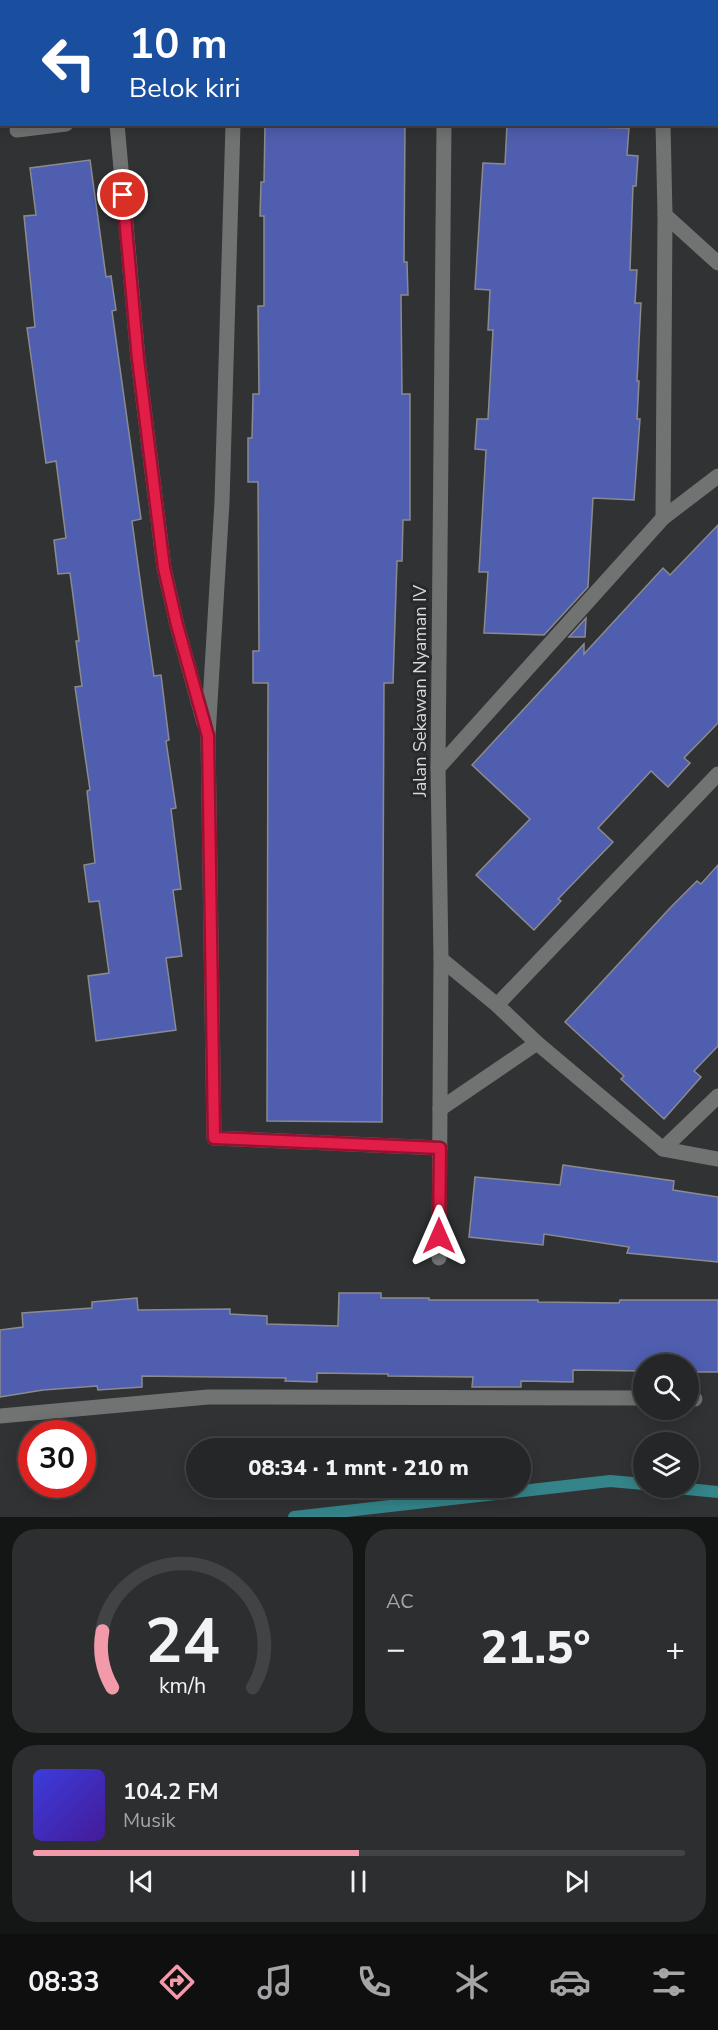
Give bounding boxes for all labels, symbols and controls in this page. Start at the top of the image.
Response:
text: 10 m [129,16,228,73]
icon: left [30,24,108,102]
text: Belok kiri [129,70,241,107]
pin [97,169,148,220]
icon: arrive [106,178,139,211]
street label: Jalan Sekawan Nyaman IV [408,584,432,798]
position arrow [407,1204,471,1268]
map controls [633,1354,699,1498]
button: search [633,1354,699,1420]
speed limit sign: 30 [18,1420,96,1498]
button: layers [633,1432,699,1498]
text: 08:34 · 1 mnt · 210 m [248,1453,469,1483]
text: AC [386,1588,414,1615]
text: 24 [145,1599,220,1684]
text: 21.5° [481,1618,590,1679]
text: − [386,1627,406,1672]
text: + [665,1627,685,1672]
text: km/h [159,1671,206,1701]
text: 104.2 FM [123,1777,219,1807]
text: Musik [123,1807,176,1834]
icon: previous [125,1865,158,1898]
icon: pause [342,1865,375,1898]
icon: next [560,1865,593,1898]
icon: directions [156,1961,198,2003]
icon: music [254,1961,296,2003]
icon: phone [353,1961,395,2003]
icon: climate [451,1961,493,2003]
icon: car [549,1961,591,2003]
icon: filters [648,1961,690,2003]
text: 08:33 [28,1964,100,2001]

